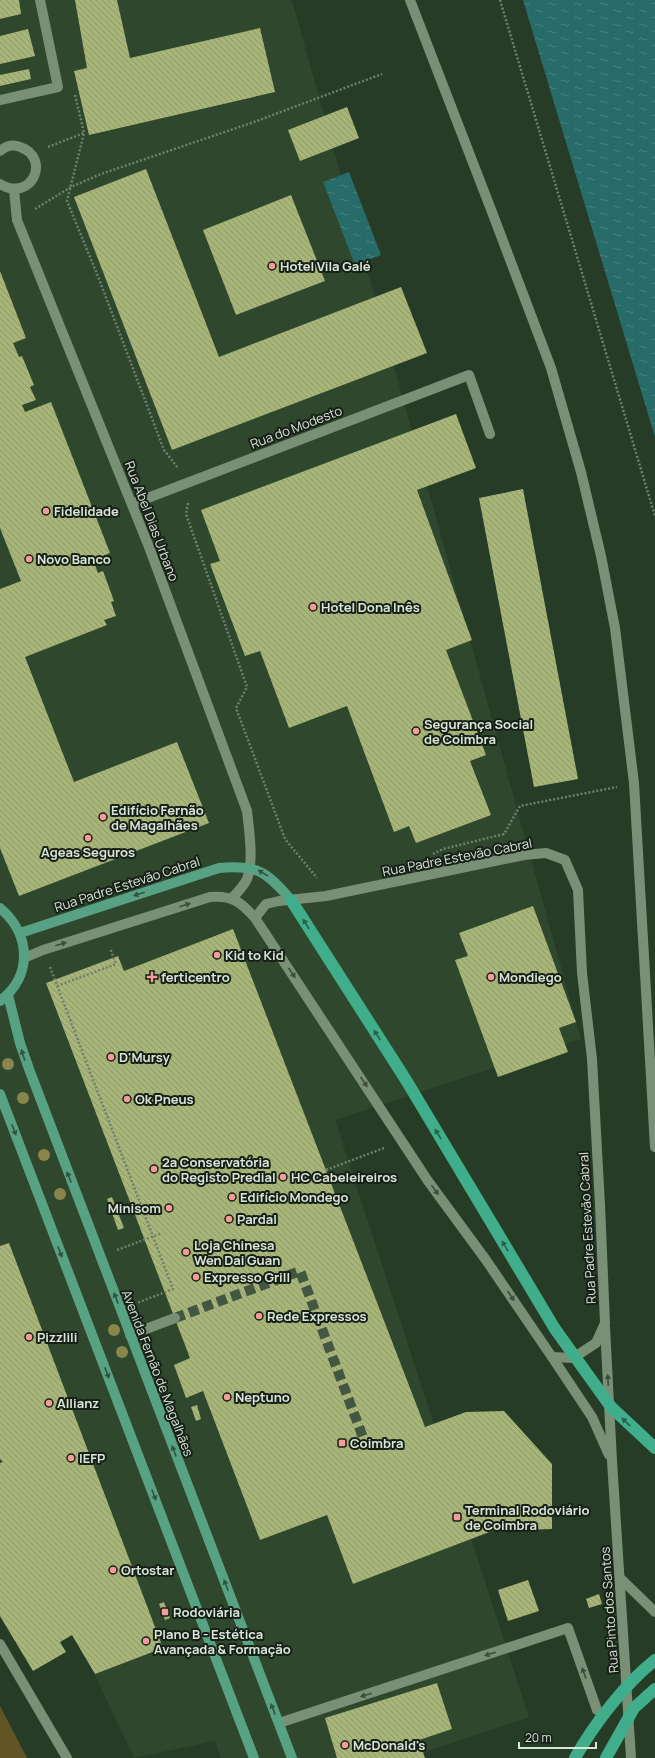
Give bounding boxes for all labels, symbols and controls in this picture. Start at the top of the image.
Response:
place label: Hotel Vila Galé [280,257,371,275]
marker: Hotel Vila Galé [267,261,277,271]
street label: Rua do Modesto [247,401,345,453]
street label: Rua Abel Dias Urbano [121,458,183,584]
place label: Fidelidade [54,502,119,520]
marker: Fidelidade [41,506,51,516]
place label: Novo Banco [37,550,111,568]
marker: Novo Banco [24,554,34,564]
place label: Hotel Dona Inês [321,598,420,616]
marker: Hotel Dona Inês [308,602,318,612]
place label: Segurança Social de Coimbra [424,715,533,748]
marker: Segurança Social de Coimbra [411,726,421,736]
place label: Edifício Fernão de Magalhães [111,801,204,834]
marker: Edifício Fernão de Magalhães [98,812,108,822]
marker: Ageas Seguros [83,833,93,843]
street label: Rua Padre Estevão Cabral [381,834,533,880]
place label: Ageas Seguros [41,843,135,861]
street label: Rua Padre Estevão Cabral [52,852,202,916]
one-way arrow [257,870,269,877]
one-way arrow [133,892,145,898]
one-way arrow [179,902,191,908]
one-way arrow [303,918,310,930]
one-way arrow [55,941,67,947]
place label: Kid to Kid [225,946,284,964]
marker: Kid to Kid [212,950,222,960]
place label: ferticentro [161,968,230,986]
one-way arrow [288,968,296,979]
place label: Mondiego [499,968,562,986]
marker: ferticentro [146,971,158,983]
marker: Mondiego [486,972,496,982]
one-way arrow [374,1029,381,1041]
place label: D'Mursy [119,1048,170,1066]
one-way arrow [20,1049,26,1061]
marker: D'Mursy [106,1052,116,1062]
one-way arrow [360,1077,368,1087]
place label: Ok Pneus [135,1090,194,1108]
marker: Ok Pneus [122,1094,132,1104]
one-way arrow [11,1125,17,1137]
one-way arrow [435,1128,442,1140]
street label: Rua Padre Estevão Cabral [574,1152,600,1304]
place label: 2a Conservatória do Registo Predial [162,1153,276,1186]
marker: 2a Conservatória do Registo Predial [149,1164,159,1174]
place label: HC Cabeleireiros [291,1168,397,1186]
one-way arrow [66,1170,72,1182]
marker: HC Cabeleireiros [278,1172,288,1182]
one-way arrow [431,1185,439,1196]
place label: Edifício Mondego [240,1188,349,1206]
marker: Edifício Mondego [227,1192,237,1202]
place label: Minisom [108,1199,161,1217]
marker: Minisom [164,1203,174,1213]
place label: Pardal [237,1210,277,1228]
marker: Pardal [224,1214,234,1224]
place label: Loja Chinesa Wen Dai Guan [194,1236,280,1269]
one-way arrow [501,1241,509,1251]
one-way arrow [58,1246,64,1258]
marker: Loja Chinesa Wen Dai Guan [181,1247,191,1257]
place label: Expresso Grill [204,1268,290,1286]
marker: Expresso Grill [191,1272,201,1282]
street label: Avenida Fernão de Magalhães [118,1287,198,1459]
one-way arrow [507,1290,514,1302]
one-way arrow [112,1292,118,1304]
place label: Rede Expressos [267,1307,367,1325]
marker: Rede Expressos [254,1311,264,1321]
place label: Pizzlili [37,1328,77,1346]
marker: Pizzlili [24,1332,34,1342]
one-way arrow [104,1368,110,1380]
one-way arrow [604,1374,611,1386]
place label: Neptuno [235,1388,290,1406]
marker: Neptuno [222,1392,232,1402]
place label: Allianz [57,1394,99,1412]
marker: Allianz [44,1398,54,1408]
one-way arrow [621,1417,631,1427]
place label: Coimbra [350,1434,404,1452]
marker: Coimbra [337,1438,347,1448]
one-way arrow [170,1444,176,1456]
place label: IEFP [79,1449,105,1467]
marker: IEFP [66,1453,76,1463]
one-way arrow [151,1489,157,1501]
place label: Terminal Rodoviário de Coimbra [465,1501,590,1534]
marker: Terminal Rodoviário de Coimbra [452,1512,462,1522]
street label: Rua Pinto dos Santos [596,1546,622,1674]
place label: Ortostar [121,1561,174,1579]
marker: Ortostar [108,1565,118,1575]
one-way arrow [222,1579,228,1591]
place label: Rodoviária [173,1603,240,1621]
marker: Rodoviária [160,1607,170,1617]
place label: Plano B - Estética Avançada & Formação [154,1625,291,1658]
marker: Plano B - Estética Avançada & Formação [141,1636,151,1646]
one-way arrow [483,1651,495,1657]
one-way arrow [581,1667,587,1679]
one-way arrow [360,1692,372,1698]
one-way arrow [270,1702,276,1714]
scale bar [519,1724,596,1750]
text: 20 m [525,1729,552,1746]
place label: McDonald's [353,1736,425,1754]
marker: McDonald's [340,1740,350,1750]

